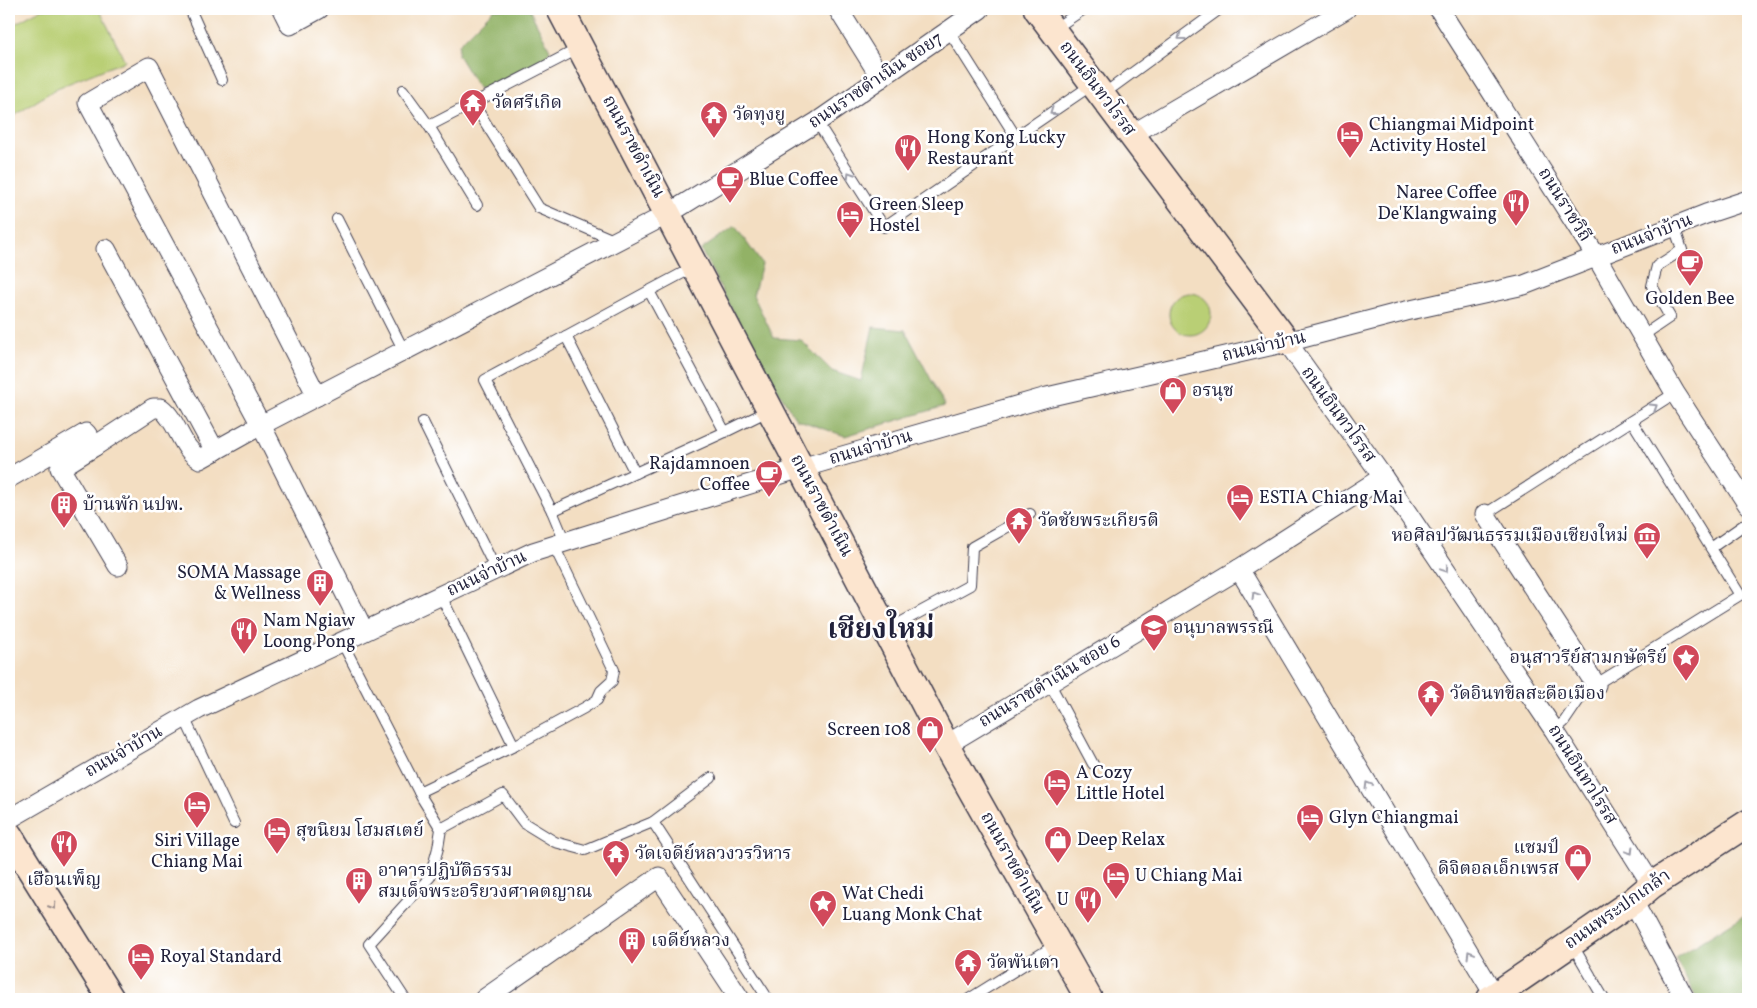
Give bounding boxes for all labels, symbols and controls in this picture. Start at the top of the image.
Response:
street label: ถนนราชดำเนิน ซอย7 [804,27,948,135]
one-way arrow [1177,31,1187,40]
street label: ถนนอินทวโรรส [1053,35,1143,142]
temple icon: วัดศรีเกิด [458,88,488,127]
place label: วัดศรีเกิด [492,91,562,116]
street label: ถนนราชดำเนิน [595,91,671,203]
temple icon: วัดทุงยู [699,100,729,139]
place label: วัดทุงยู [733,103,785,128]
one-way arrow [1050,105,1059,115]
place label: Chiangmai Midpoint Activity Hostel [1369,113,1534,159]
hotel icon: Chiangmai Midpoint Activity Hostel [1335,120,1365,159]
place label: Hong Kong Lucky Restaurant [927,126,1066,172]
restaurant icon: Hong Kong Lucky Restaurant [893,133,923,172]
street label: ถนนราชวิถี [1531,163,1597,247]
cafe icon: Blue Coffee [715,165,745,204]
place label: Blue Coffee [749,168,838,193]
one-way arrow [847,172,856,181]
place label: Naree Coffee De'Klangwaing [1378,181,1497,227]
restaurant icon: Naree Coffee De'Klangwaing [1501,188,1531,227]
place label: Green Sleep Hostel [869,193,964,239]
hotel icon: Green Sleep Hostel [835,200,865,239]
street label: ถนนจ่าบ้าน [1607,208,1697,262]
cafe icon: Golden Bee [1675,248,1705,287]
place label: Golden Bee [1645,287,1735,312]
street label: ถนนจ่าบ้าน [1219,325,1309,369]
street label: ถนนอินทวโรรส [1294,360,1383,468]
shop icon: อรนุช [1158,376,1188,415]
place label: อรนุช [1192,379,1234,404]
one-way arrow [1648,404,1657,414]
street label: ถนนจ่าบ้าน [826,424,916,472]
street label: ถนนราชดำเนิน [783,450,859,562]
place label: Rajdamnoen Coffee [649,452,750,498]
cafe icon: Rajdamnoen Coffee [754,459,784,498]
hotel icon: ESTIA Chiang Mai [1225,483,1255,522]
place label: ESTIA Chiang Mai [1259,486,1403,511]
building icon: บ้านพัก นปพ. [49,490,79,529]
place label: บ้านพัก นปพ. [83,493,183,518]
temple icon: วัดชัยพระเกียรติ [1004,506,1034,545]
place label: วัดชัยพระเกียรติ [1038,509,1159,534]
museum icon: หอศิลปวัฒนธรรมเมืองเชียงใหม่ [1632,521,1662,560]
place label: หอศิลปวัฒนธรรมเมืองเชียงใหม่ [1392,523,1628,549]
street label: ถนนจ่าบ้าน [443,544,531,603]
place label: SOMA Massage & Wellness [177,561,301,607]
one-way arrow [1439,563,1448,572]
building icon: SOMA Massage & Wellness [305,568,335,607]
one-way arrow [1251,591,1261,600]
place label: Nam Ngiaw Loong Pong [263,609,355,655]
district label: เชียงใหม่ [828,609,934,650]
school or university icon: อนุบาลพรรณี [1139,613,1169,652]
restaurant icon: Nam Ngiaw Loong Pong [229,616,259,655]
place label: อนุบาลพรรณี [1173,616,1274,641]
street label: ถนนราชดำเนิน ซอย 6 [974,630,1126,734]
place icon: อนุสาวรีย์สามกษัตริย์ [1671,643,1701,682]
place label: อนุสาวรีย์สามกษัตริย์ [1510,646,1667,671]
temple icon: วัดอินทขีลสะดือเมือง [1416,679,1446,718]
place label: วัดอินทขีลสะดือเมือง [1450,682,1605,707]
shop icon: Screen 108 [915,715,945,754]
place label: Screen 108 [827,718,911,743]
street label: ถนนอินทวโรรส [1541,719,1624,830]
street label: ถนนจ่าบ้าน [81,720,168,784]
place label: A Cozy Little Hotel [1076,761,1165,807]
hotel icon: A Cozy Little Hotel [1042,768,1072,807]
one-way arrow [1365,781,1375,790]
hotel icon: Siri Village Chiang Mai [182,790,212,829]
hotel icon: Glyn Chiangmai [1295,803,1325,842]
place label: Glyn Chiangmai [1329,806,1459,831]
street label: ถนนราชดำเนิน [974,807,1050,919]
hotel icon: สุขนิยม โฮมสเตย์ [262,816,292,855]
place label: สุขนิยม โฮมสเตย์ [296,817,424,844]
shop icon: Deep Relax [1043,825,1073,864]
place label: Deep Relax [1077,828,1165,853]
restaurant icon: เฮือนเพ็ญ [49,829,79,868]
place label: Siri Village Chiang Mai [151,829,243,875]
place label: แชมป์ ดิจิตอลเอ็กเพรส [1438,836,1559,882]
temple icon: วัดเจดีย์หลวงวรวิหาร [601,839,631,878]
place label: วัดเจดีย์หลวงวรวิหาร [635,842,792,867]
shop icon: แชมป์ ดิจิตอลเอ็กเพรส [1563,843,1593,882]
one-way arrow [1624,845,1634,854]
place label: อาคารปฏิบัติธรรม สมเด็จพระอริยวงศาคตญาณ [378,859,592,905]
hotel icon: U Chiang Mai [1101,861,1131,900]
place label: U Chiang Mai [1135,864,1242,889]
street label: ถนนพระปกเกล้า [1560,864,1676,956]
building icon: อาคารปฏิบัติธรรม สมเด็จพระอริยวงศาคตญาณ [344,866,374,905]
place label: เฮือนเพ็ญ [27,868,101,893]
place label: Wat Chedi Luang Monk Chat [842,882,982,928]
restaurant icon: U [1073,885,1103,924]
place label: U [1057,888,1069,913]
place icon: Wat Chedi Luang Monk Chat [808,889,838,928]
one-way arrow [47,900,56,910]
building icon: เจดีย์หลวง [617,926,647,965]
place label: เจดีย์หลวง [651,929,730,954]
hotel icon: Royal Standard [126,942,156,981]
place label: Royal Standard [160,945,282,970]
temple icon: วัดพันเตา [953,948,983,987]
one-way arrow [1466,950,1476,959]
place label: วัดพันเตา [987,951,1059,976]

